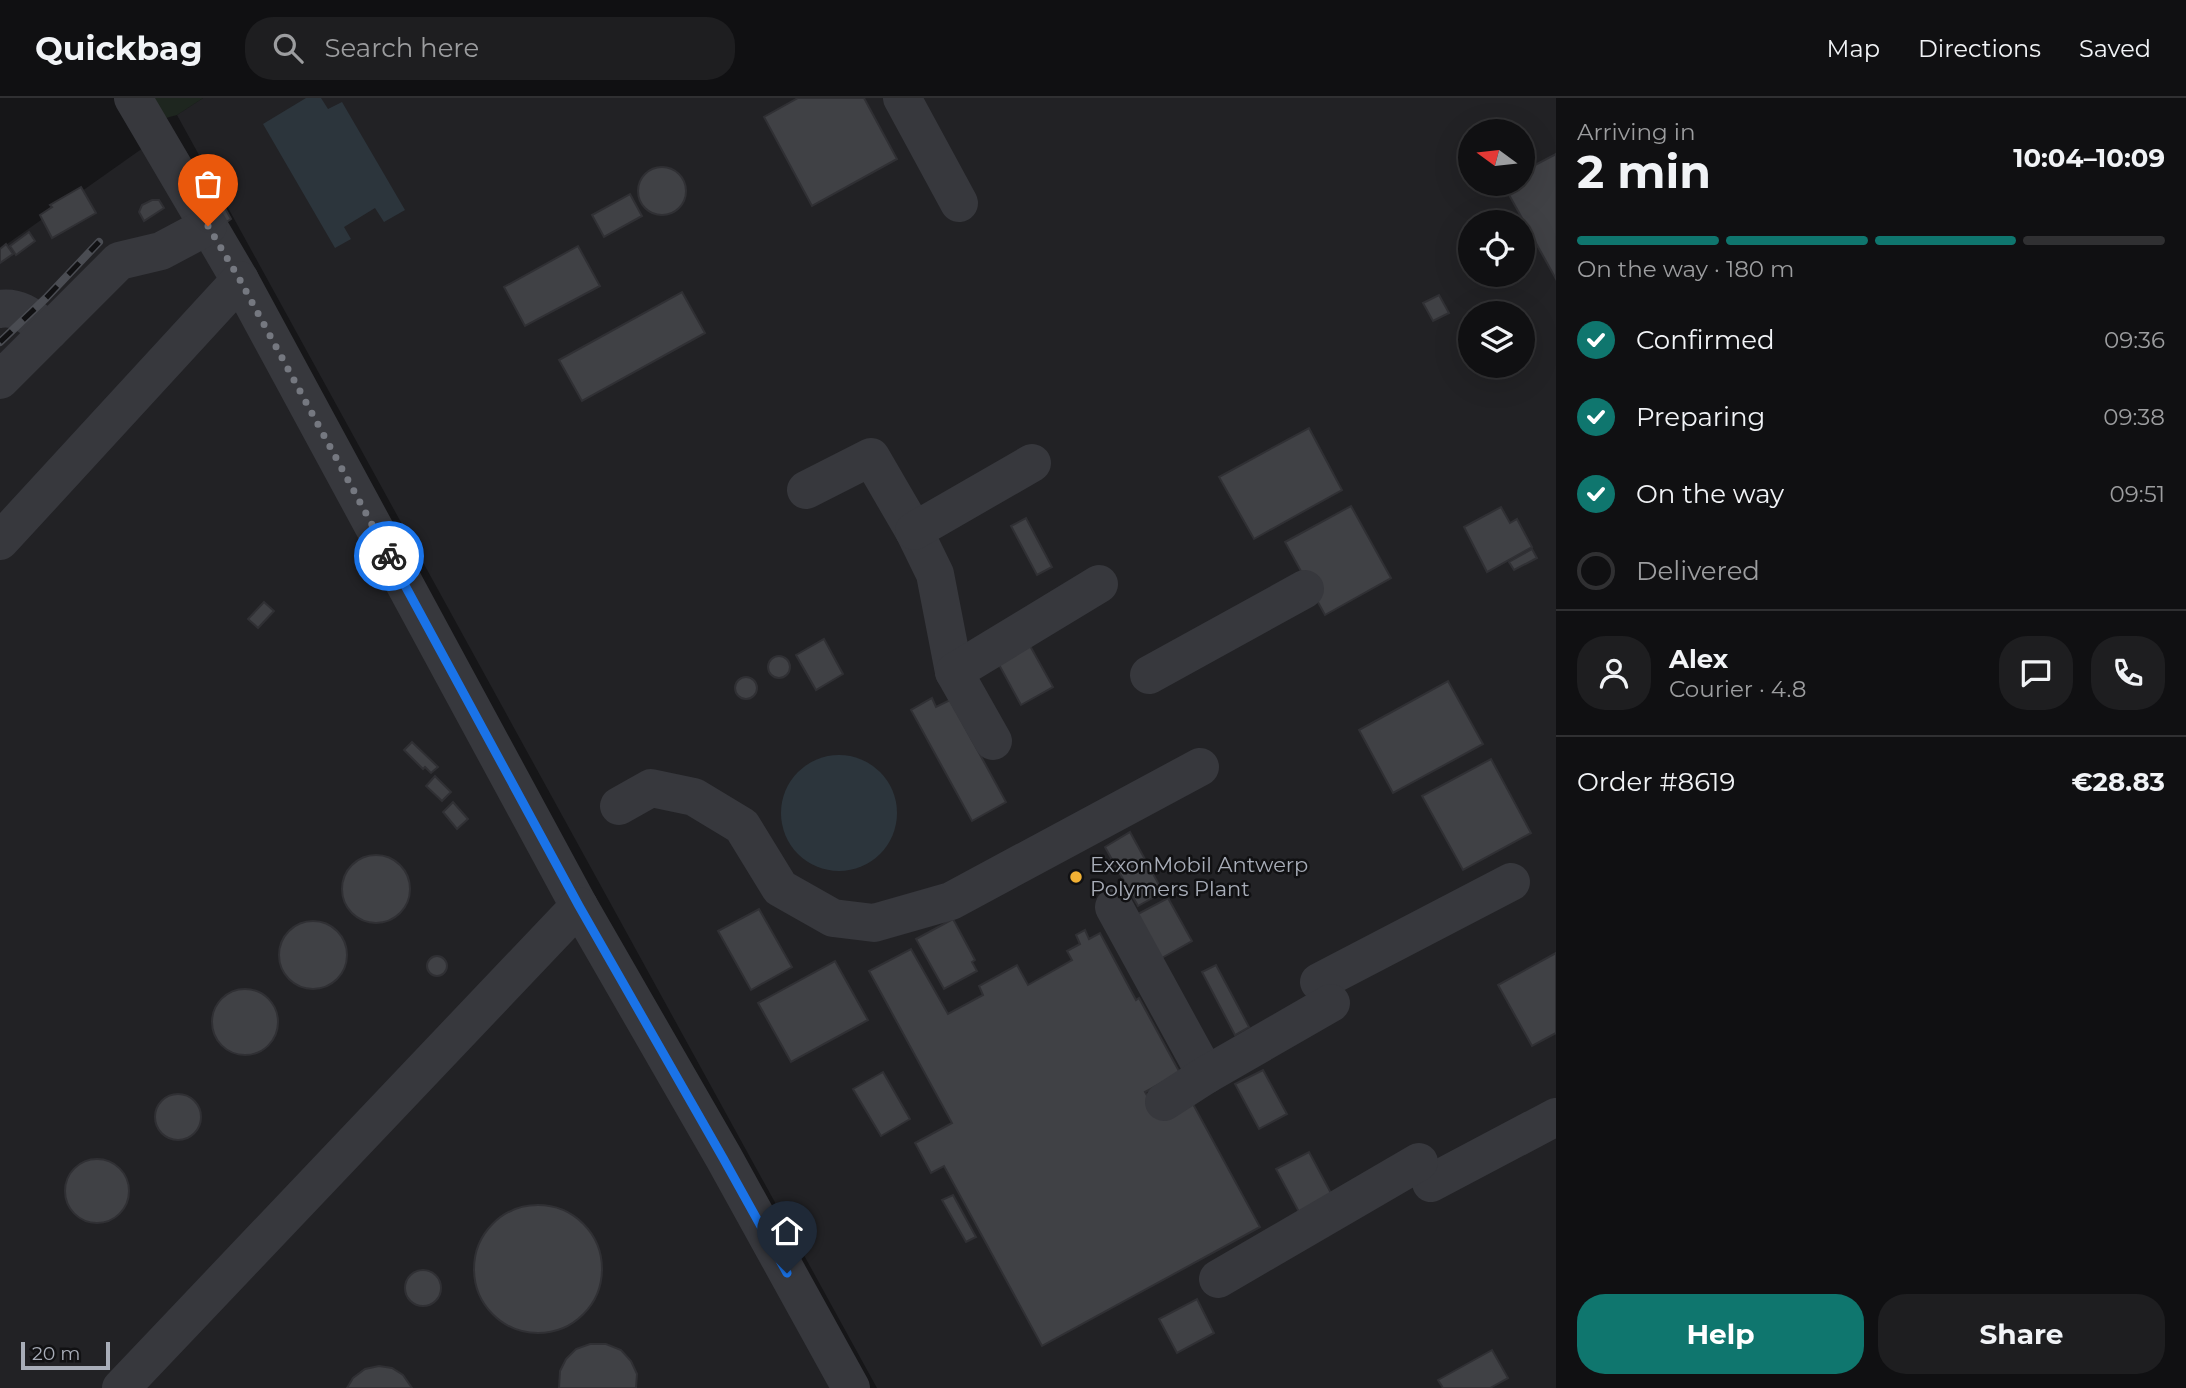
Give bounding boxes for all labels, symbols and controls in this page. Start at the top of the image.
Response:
search box [245,17,735,80]
text: Quickbag [35,28,203,68]
icon: search [269,29,307,67]
text: Search here [325,32,479,64]
text: Map [1827,34,1880,63]
text: Directions [1918,34,2041,63]
text: Saved [2079,34,2151,63]
text: Arriving in [1577,118,1696,146]
north arrow [1458,119,1535,196]
map controls [1458,119,1535,378]
text: 10:04–10:09 [2013,142,2165,174]
text: 2 min [1577,143,1711,200]
pin [178,154,238,226]
icon: bag [189,165,227,203]
button: locate [1458,210,1535,287]
text: On the way · 180 m [1577,255,1795,283]
button: layers [1458,301,1535,378]
icon: check [1577,321,1615,359]
text: Confirmed [1636,324,1775,356]
text: 09:36 [2104,326,2165,354]
icon: check [1577,398,1615,436]
text: Preparing [1636,401,1765,433]
text: 09:38 [2103,403,2165,431]
icon: check [1577,475,1615,513]
text: On the way [1636,478,1784,510]
text: 09:51 [2110,480,2165,508]
courier [354,521,424,591]
icon: bike [370,537,408,575]
text: Delivered [1636,555,1760,587]
button: person [1577,636,1651,710]
button: chat [1999,636,2073,710]
button: phone [2091,636,2165,710]
text: Alex [1669,643,1728,675]
text: Courier · 4.8 [1669,675,1806,703]
text: Order #8619 [1577,766,1735,798]
text: €28.83 [2072,766,2165,798]
place label: ExxonMobil Antwerp Polymers Plant [1090,852,1308,901]
marker: ExxonMobil Antwerp Polymers Plant [1068,869,1084,885]
pin [757,1201,817,1273]
icon: home [768,1212,806,1250]
button: Help [1577,1294,1864,1374]
button: Share [1878,1294,2165,1374]
scale bar [21,1339,110,1371]
text: 20 m [32,1342,80,1365]

